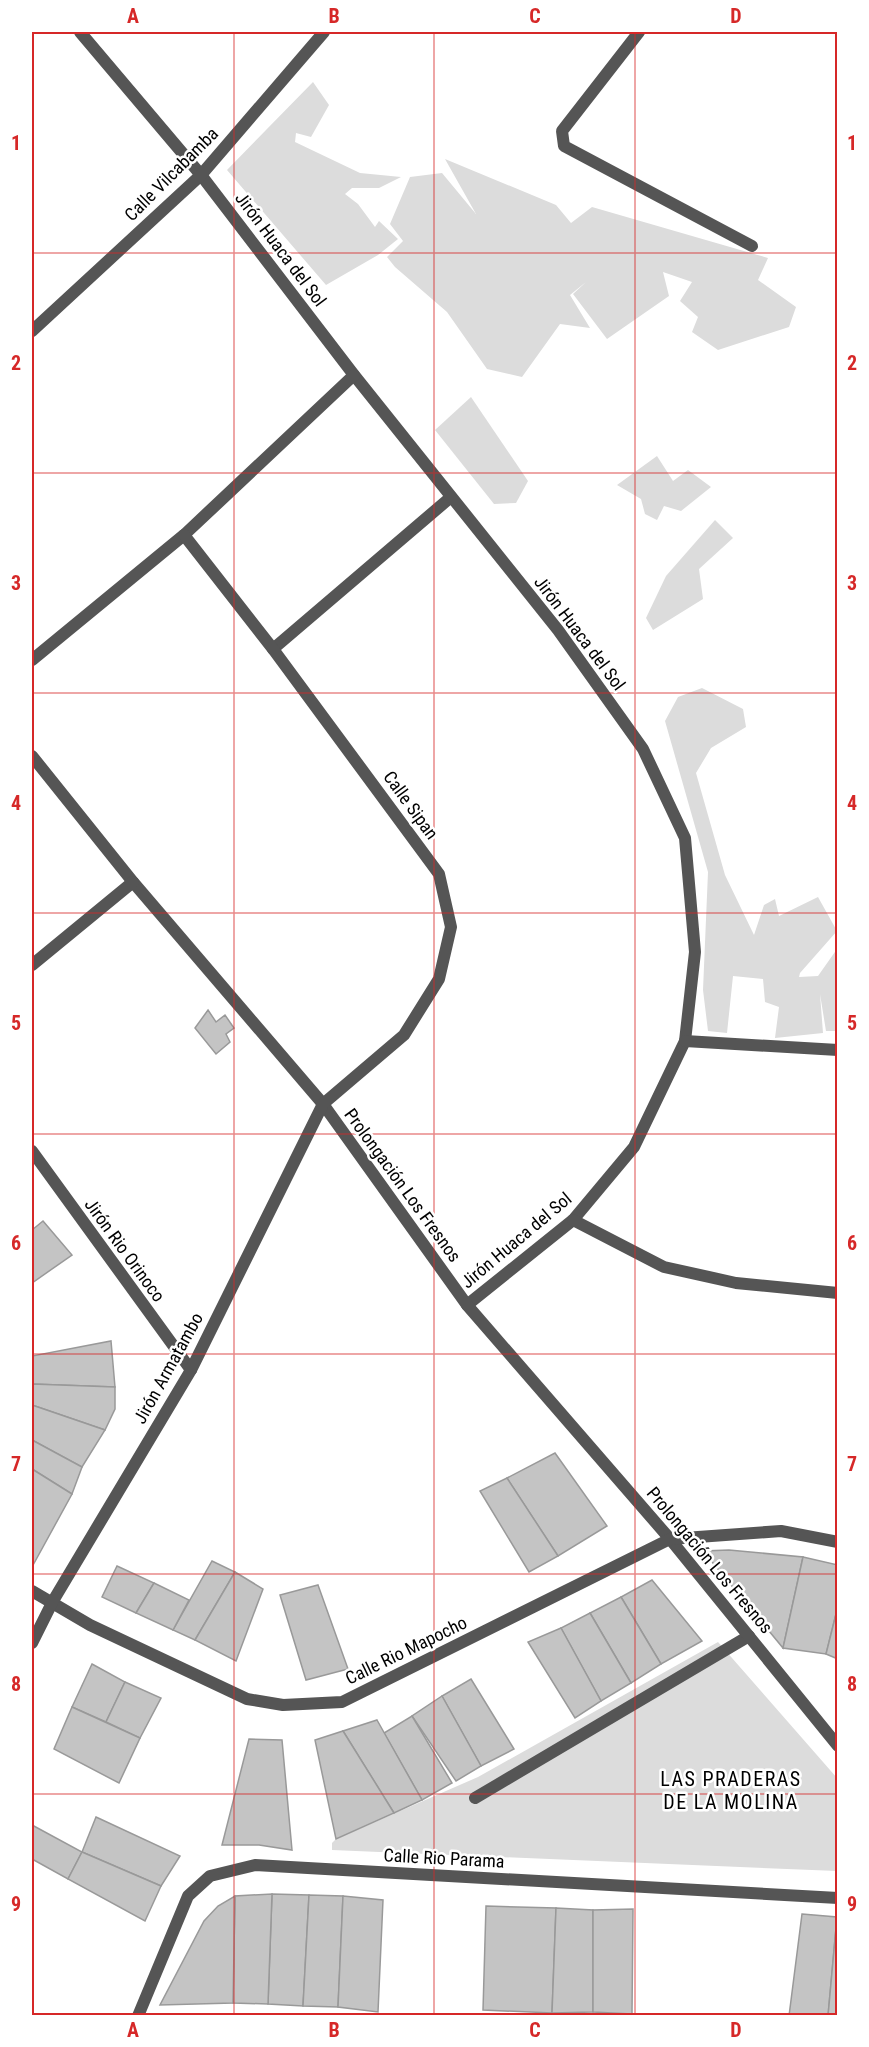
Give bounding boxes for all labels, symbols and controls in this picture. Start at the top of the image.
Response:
text: A [127,4,139,28]
text: B [328,4,340,28]
text: C [529,4,541,28]
text: D [730,4,742,28]
street label: Calle Vilcabamba [120,123,222,225]
text: 1 [11,131,21,155]
text: 1 [847,131,857,155]
street label: Jirón Huaca del Sol [231,188,331,310]
text: 2 [11,351,21,375]
text: 2 [847,351,857,375]
text: 3 [11,571,21,595]
text: 3 [847,571,857,595]
street label: Jirón Huaca del Sol [530,572,630,694]
street label: Calle Sipan [379,767,443,843]
text: 4 [11,791,21,815]
text: 4 [847,791,857,815]
text: 5 [11,1011,21,1035]
text: 5 [847,1011,857,1035]
street label: Prolongación Los Fresnos [340,1104,466,1266]
street label: Jirón Huaca del Sol [457,1188,575,1292]
street label: Jirón Rio Orinoco [81,1194,169,1306]
text: 6 [11,1231,21,1255]
text: 6 [847,1231,857,1255]
street label: Jirón Armatambo [129,1309,207,1427]
text: 7 [11,1452,21,1476]
text: 7 [847,1452,857,1476]
street label: Prolongación Los Fresnos [643,1483,777,1637]
street label: Calle Rio Mapocho [342,1611,470,1689]
text: 8 [11,1672,21,1696]
text: 8 [847,1672,857,1696]
district label: LAS PRADERAS DE LA MOLINA [660,1767,802,1814]
street label: Calle Rio Parama [383,1844,505,1872]
text: 9 [11,1892,21,1916]
text: 9 [847,1892,857,1916]
text: A [127,2018,139,2042]
text: B [328,2018,340,2042]
text: C [529,2018,541,2042]
text: D [730,2018,742,2042]

